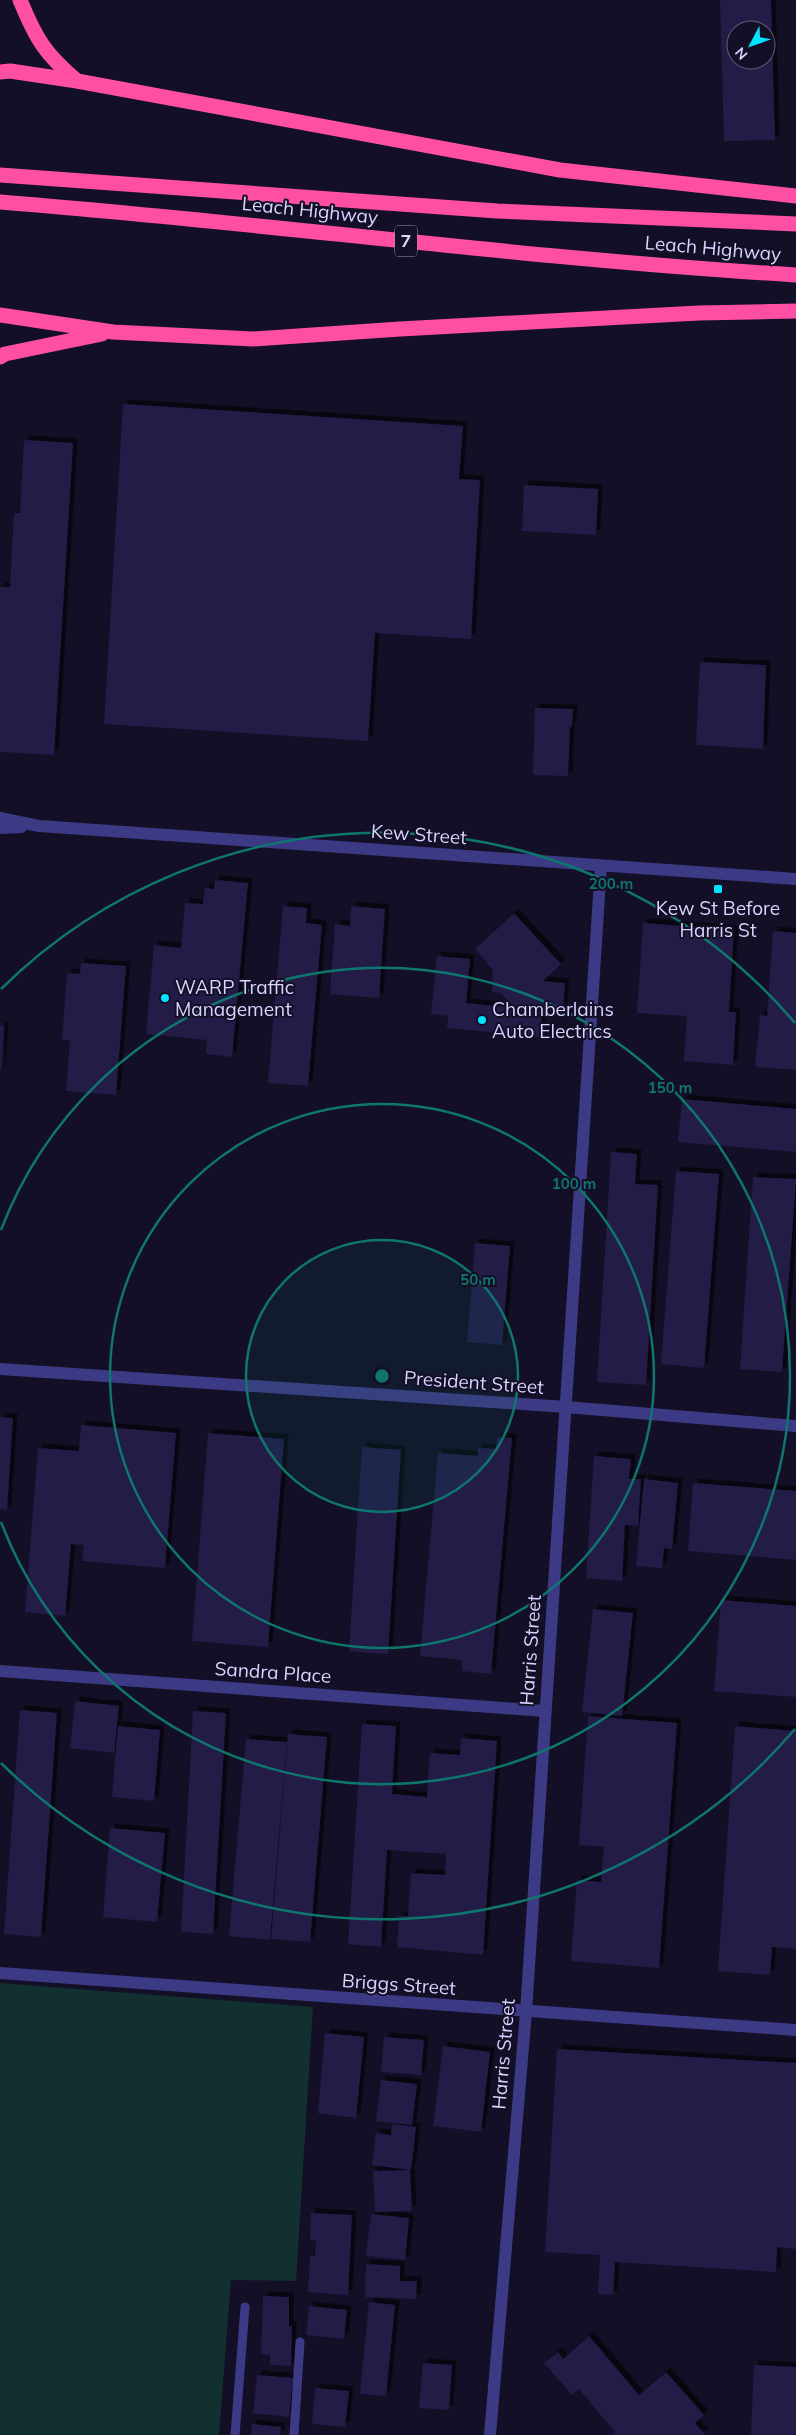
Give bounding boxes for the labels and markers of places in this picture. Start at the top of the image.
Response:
marker: Kew St Before Harris St [712,883,724,895]
place label: Kew St Before Harris St [656,896,780,942]
place label: WARP Traffic Management [175,975,294,1021]
marker: WARP Traffic Management [159,992,171,1004]
place label: Chamberlains Auto Electrics [492,997,614,1043]
marker: Chamberlains Auto Electrics [476,1014,488,1026]
centre of rings [373,1367,391,1385]

